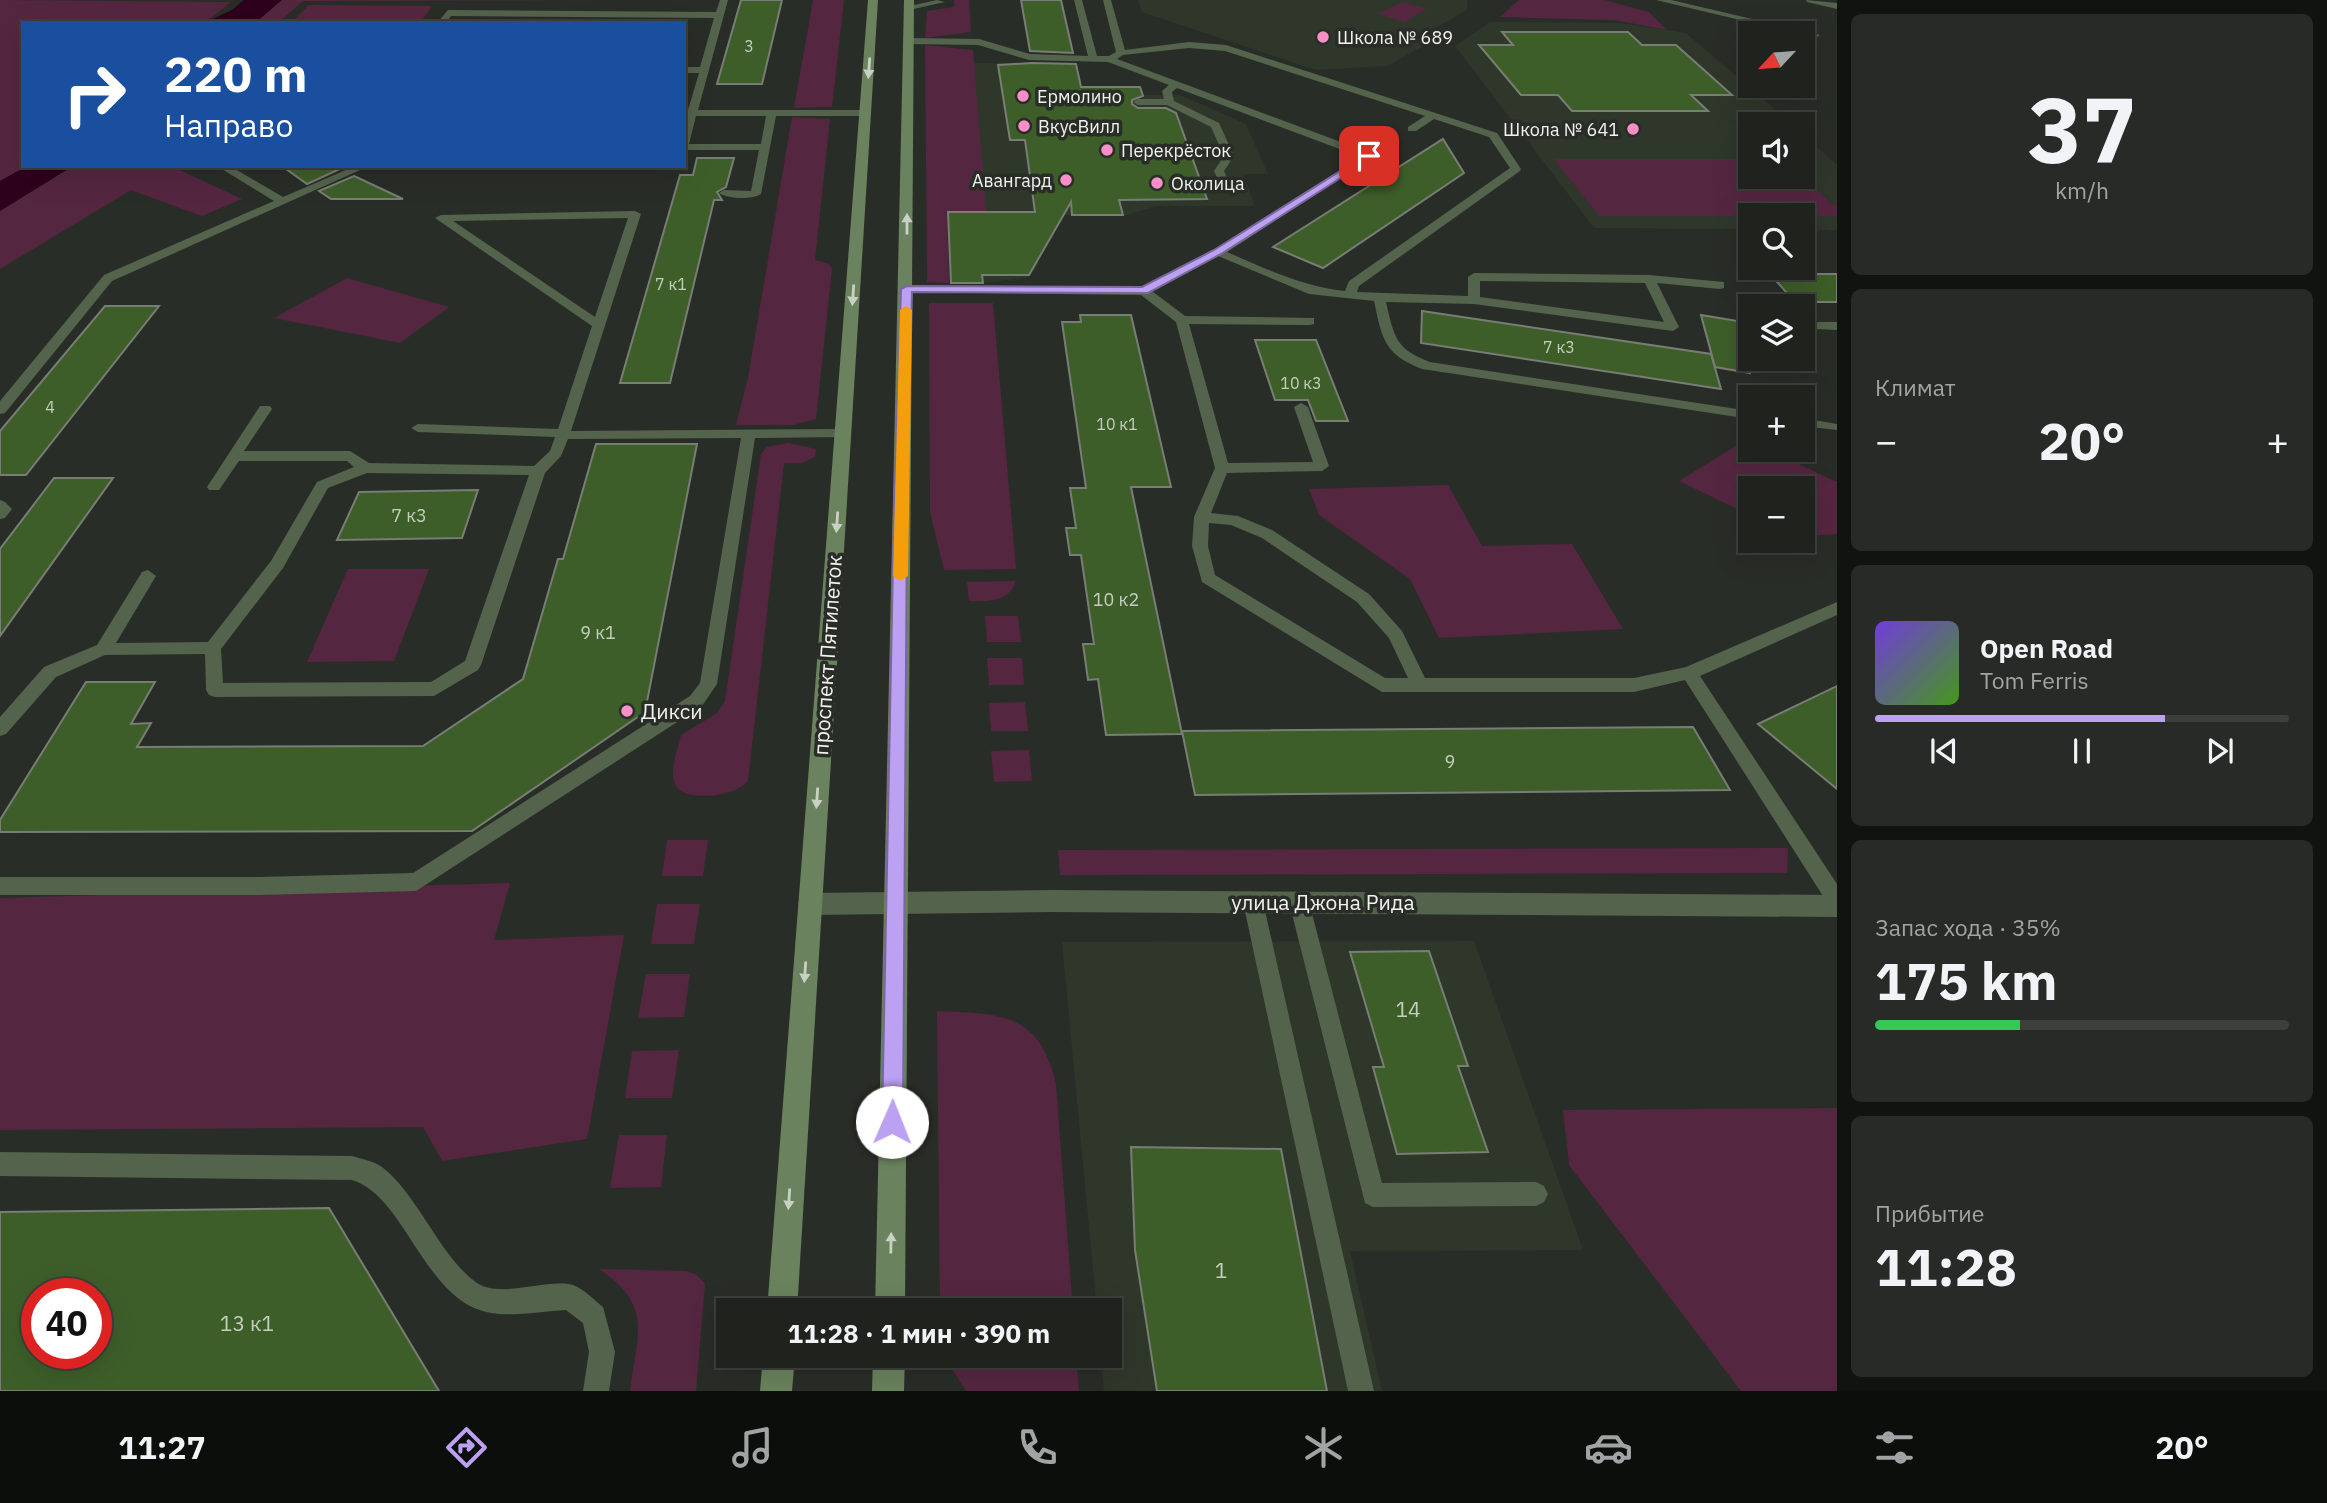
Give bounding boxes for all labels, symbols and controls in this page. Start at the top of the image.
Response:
north arrow [1738,21,1815,98]
map controls [1738,21,1815,553]
place label: Школа № 689 [1337,26,1453,49]
marker: Школа № 689 [1315,29,1331,45]
house number: 3 [744,36,754,56]
text: 220 m [164,42,308,105]
icon: right [49,49,140,140]
one-way arrow [863,57,874,79]
text: 37 [2027,70,2137,188]
place label: Ермолино [1037,85,1122,108]
marker: Ермолино [1015,88,1031,104]
text: Направо [164,104,293,146]
button: sound [1738,112,1815,189]
place label: ВкусВилл [1038,115,1120,138]
marker: ВкусВилл [1016,118,1032,134]
place label: Школа № 641 [1503,118,1619,141]
marker: Школа № 641 [1625,121,1641,137]
pin [1339,126,1399,186]
icon: arrive [1350,137,1388,175]
place label: Перекрёсток [1121,139,1231,162]
marker: Перекрёсток [1099,142,1115,158]
place label: Авангард [972,169,1052,192]
marker: Авангард [1058,172,1074,188]
place label: Околица [1171,172,1245,195]
marker: Околица [1149,175,1165,191]
text: km/h [2055,175,2109,205]
button: search [1738,203,1815,280]
one-way arrow [901,213,913,235]
house number: 7 к1 [655,274,687,294]
one-way arrow [847,284,858,306]
button: layers [1738,294,1815,371]
house number: 7 к3 [1543,337,1575,357]
text: Климат [1875,372,1956,402]
house number: 10 к3 [1280,373,1322,393]
button: + [1738,385,1815,462]
house number: 4 [45,397,55,417]
text: 20° [2039,407,2125,474]
house number: 10 к1 [1096,414,1138,434]
text: − [1875,416,1898,465]
text: + [2266,416,2289,465]
button: − [1738,476,1815,553]
house number: 7 к3 [391,504,427,527]
one-way arrow [831,511,842,533]
street label: проспект Пятилеток [806,554,848,756]
house number: 10 к2 [1093,588,1139,611]
house number: 9 к1 [580,621,616,644]
text: Open Road [1980,631,2113,665]
text: Tom Ferris [1980,665,2089,695]
place label: Дикси [641,697,703,725]
marker: Дикси [619,703,635,719]
icon: previous [1925,732,1963,770]
icon: pause [2063,732,2101,770]
icon: next [2201,732,2239,770]
house number: 9 [1445,750,1455,773]
one-way arrow [811,787,822,809]
street label: улица Джона Рида [1231,888,1415,916]
text: Запас хода · 35% [1875,912,2061,942]
text: 175 km [1875,947,2057,1014]
one-way arrow [799,961,810,983]
house number: 14 [1395,995,1421,1023]
position arrow [855,1085,929,1159]
one-way arrow [784,1188,795,1210]
text: Прибытие [1875,1198,1984,1228]
one-way arrow [885,1231,896,1253]
text: 11:28 [1875,1233,2017,1300]
house number: 1 [1215,1256,1227,1284]
speed limit sign: 40 [21,1278,112,1369]
house number: 13 к1 [220,1309,274,1337]
text: 11:28 · 1 мин · 390 m [788,1316,1050,1350]
icon: directions [442,1423,491,1472]
icon: music [728,1423,777,1472]
icon: phone [1013,1423,1062,1472]
icon: climate [1299,1423,1348,1472]
icon: car [1584,1423,1633,1472]
icon: filters [1870,1423,1919,1472]
text: 11:27 [118,1426,206,1468]
text: 20° [2155,1426,2209,1468]

